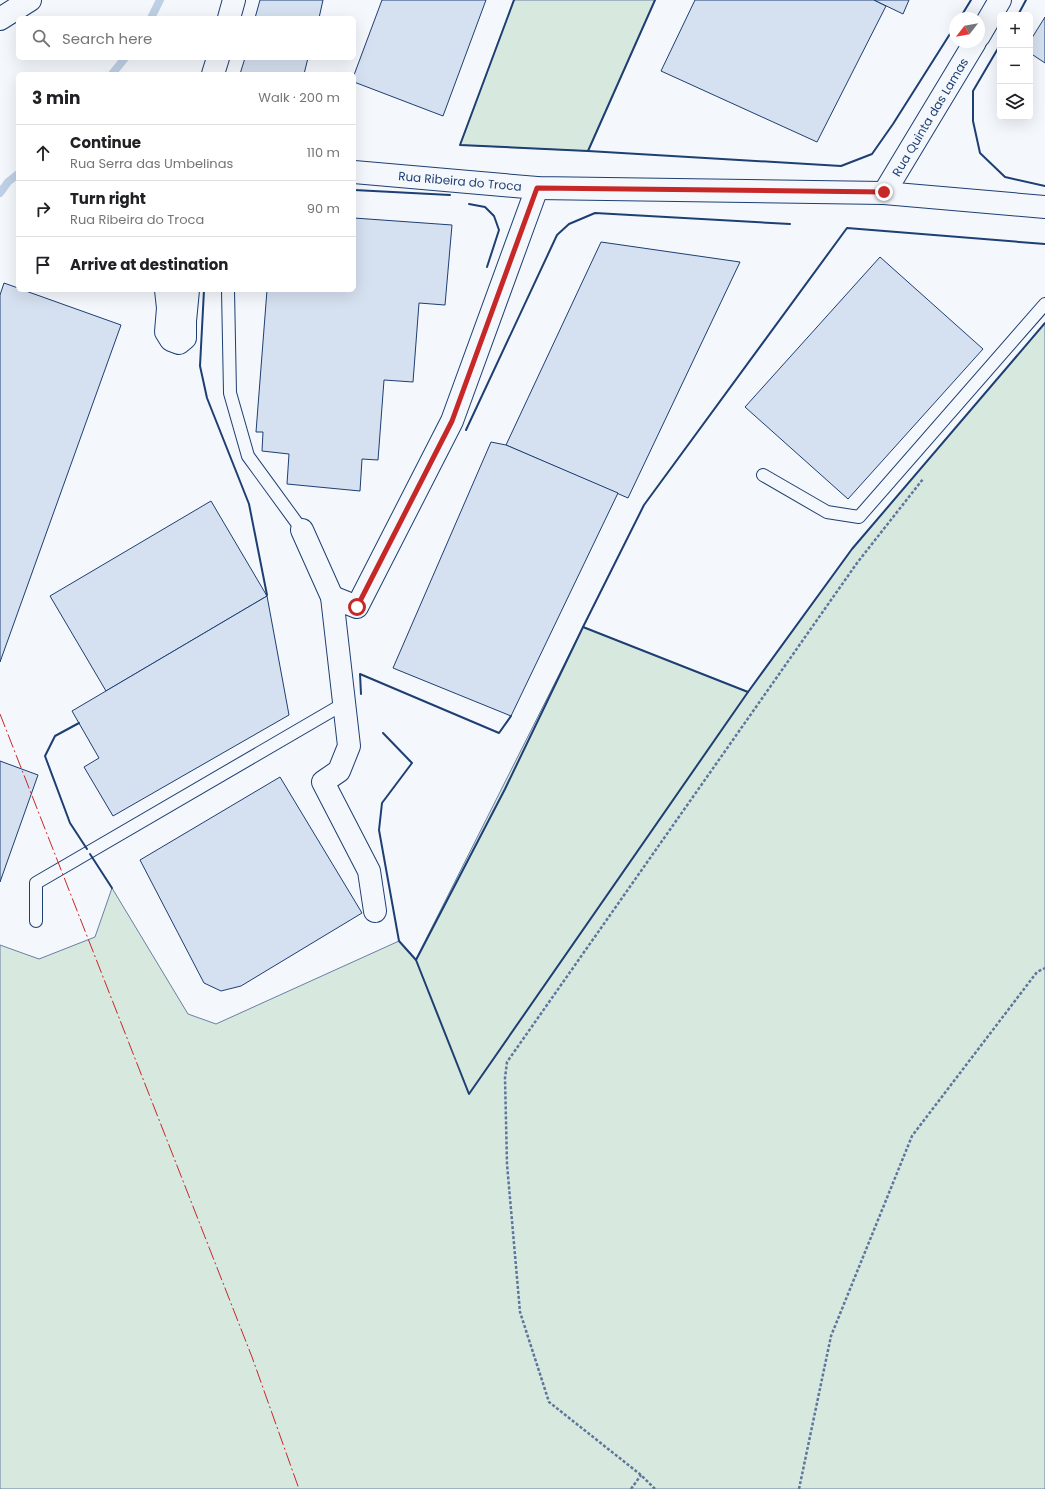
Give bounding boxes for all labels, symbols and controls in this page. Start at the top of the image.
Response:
north arrow [949,12,985,48]
map controls [997,12,1033,120]
button: + [997,12,1033,48]
search box [16,16,356,60]
icon: search [30,27,52,49]
text: Search here [62,28,152,49]
button: − [997,48,1033,84]
street label: Rua Quinta das Lamas [888,55,972,179]
button: layers [997,84,1033,120]
text: 3 min [32,86,80,110]
text: Walk · 200 m [258,88,340,107]
text: Continue [70,132,141,153]
icon: ahead [32,142,54,164]
text: 110 m [307,143,340,162]
text: Rua Serra das Umbelinas [70,154,233,173]
street label: Rua Ribeira do Troca [398,167,522,195]
route end [875,183,893,201]
text: Turn right [70,188,146,209]
icon: right [32,198,54,220]
text: 90 m [307,199,340,218]
text: Rua Ribeira do Troca [70,210,204,229]
icon: arrive [32,254,54,276]
text: Arrive at destination [70,254,228,275]
route start [348,598,366,616]

